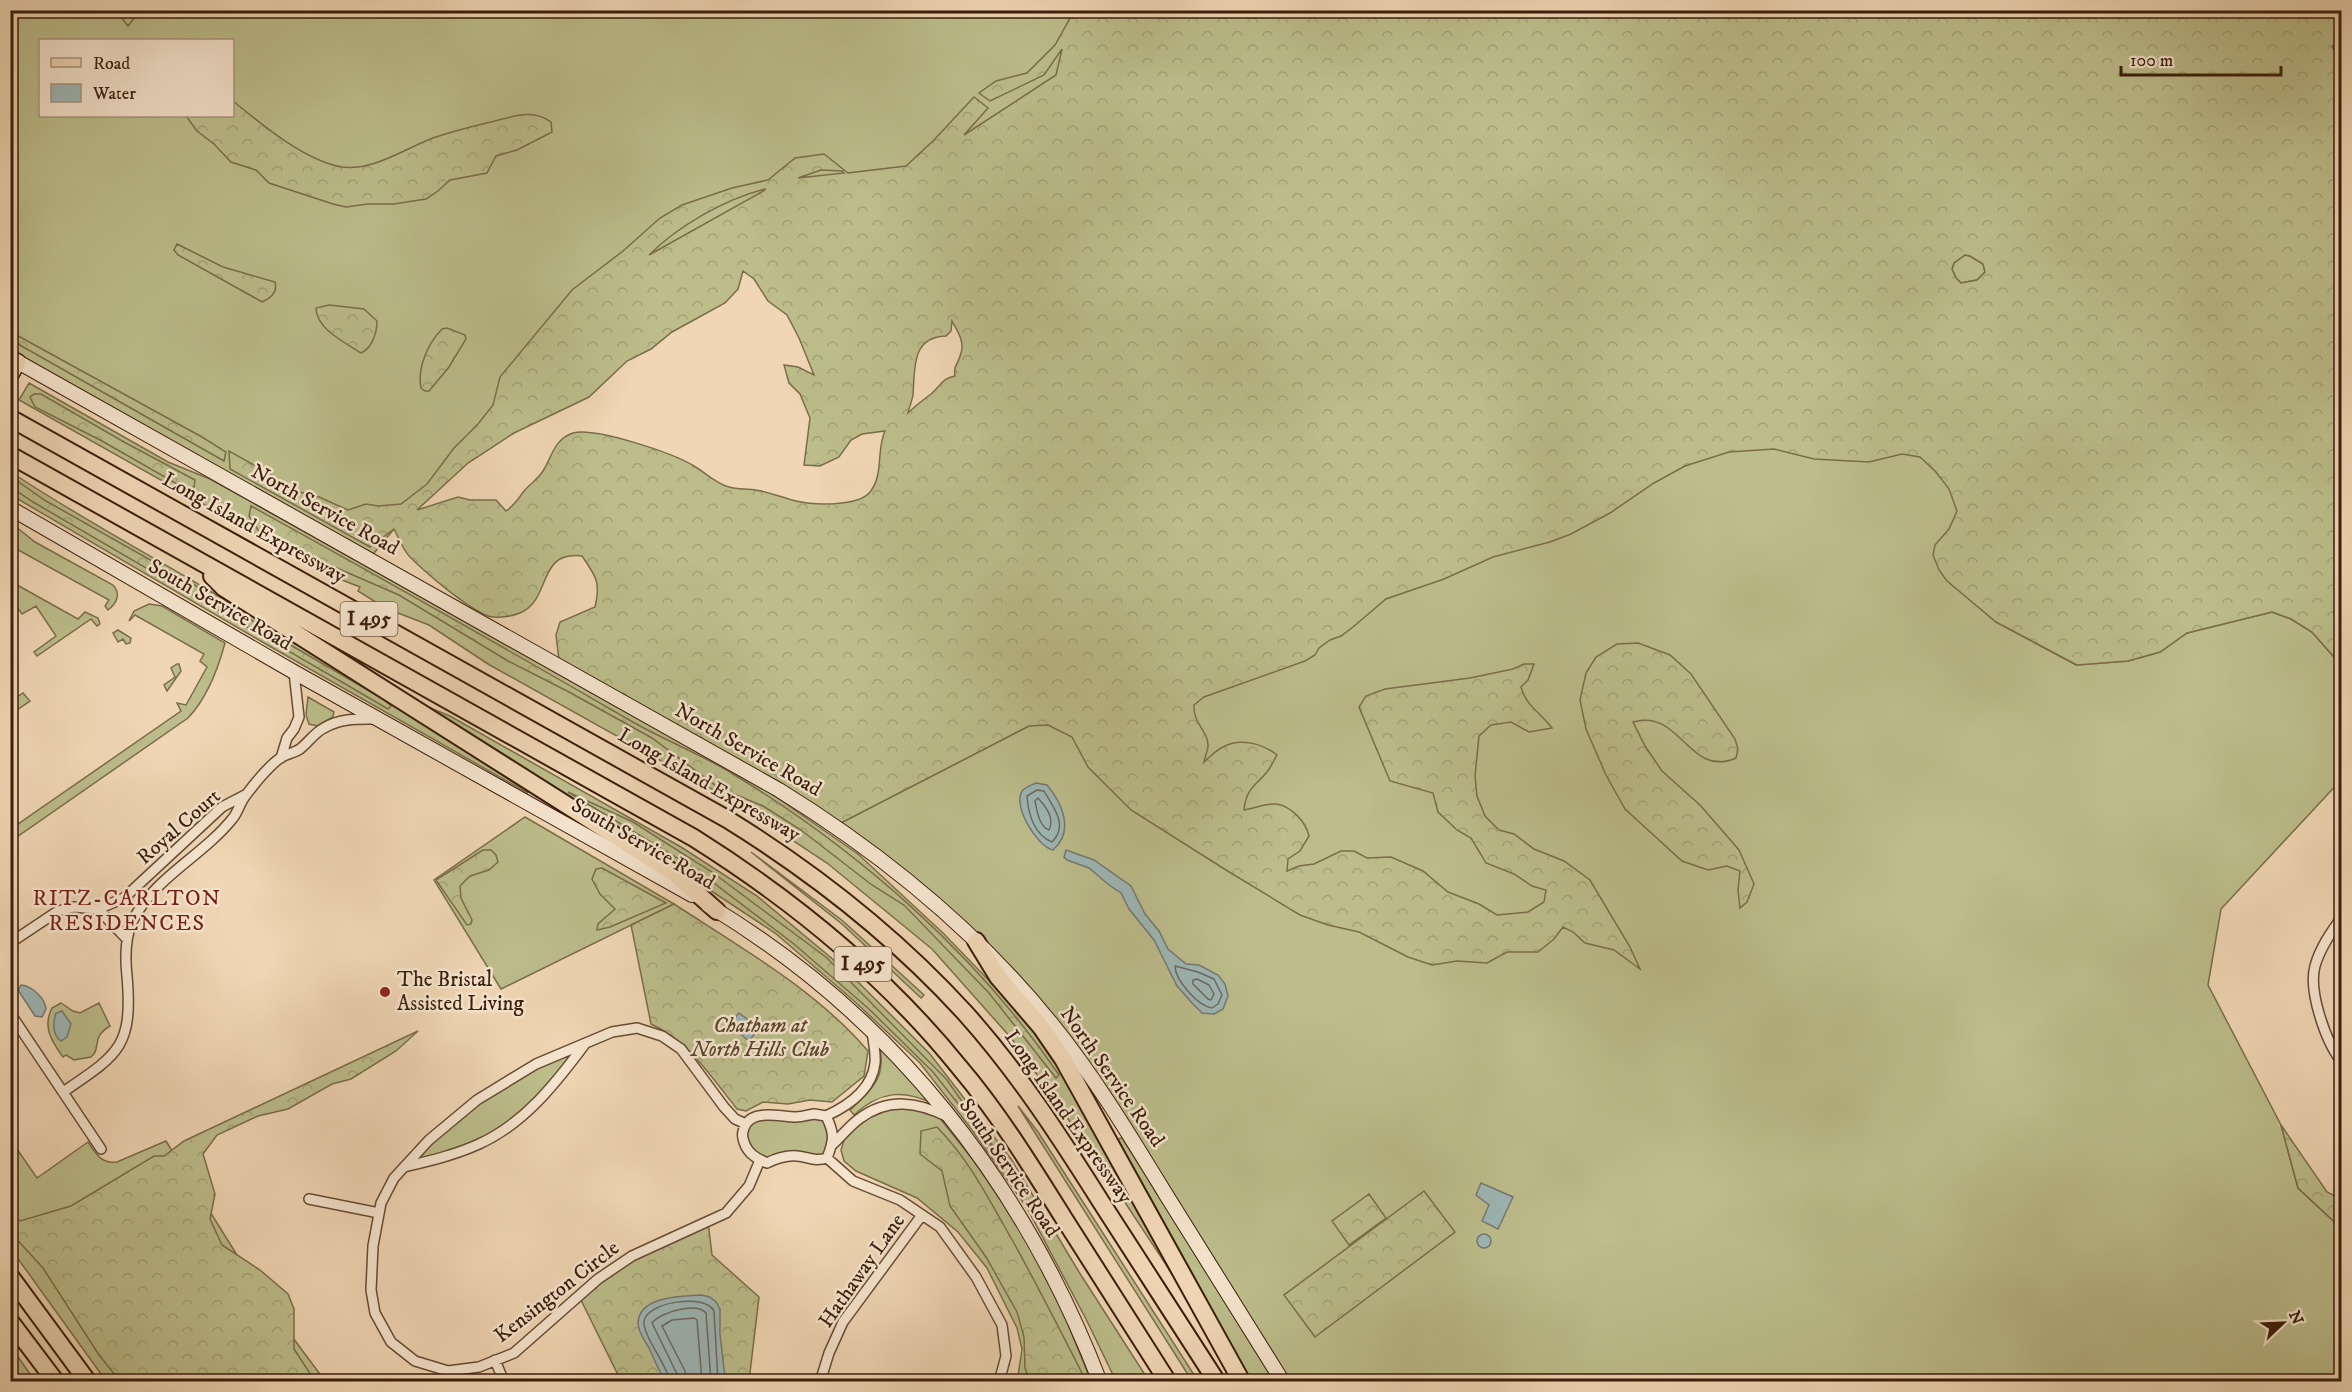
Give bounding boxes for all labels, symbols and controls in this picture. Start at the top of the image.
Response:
legend [39,39,234,117]
scale bar [2121,39,2282,77]
text: 100 m [2130,50,2173,72]
text: Road [93,53,130,75]
text: Water [92,83,136,105]
street label: North Service Road [246,459,404,562]
street label: Long Island Expressway [158,467,351,590]
street label: South Service Road [143,553,297,657]
road number: I 495 [340,602,398,636]
street label: North Service Road [670,697,826,803]
street label: Long Island Expressway [613,722,806,848]
street label: Royal Court [132,783,226,870]
street label: South Service Road [566,792,720,896]
district label: RITZ-CARLTON RESIDENCES [33,885,222,937]
road number: I 495 [834,947,892,981]
place label: The Bristal Assisted Living [397,967,524,1017]
marker: The Bristal Assisted Living [378,985,392,999]
street label: North Service Road [1054,1002,1170,1153]
park label: Chatham at North Hills Club [690,1013,829,1063]
street label: Long Island Expressway [998,1025,1138,1210]
street label: South Service Road [953,1094,1065,1243]
street label: Hathaway Lane [813,1209,911,1333]
street label: Kensington Circle [489,1235,625,1349]
north arrow [2253,1293,2313,1353]
text: N [2284,1308,2308,1327]

